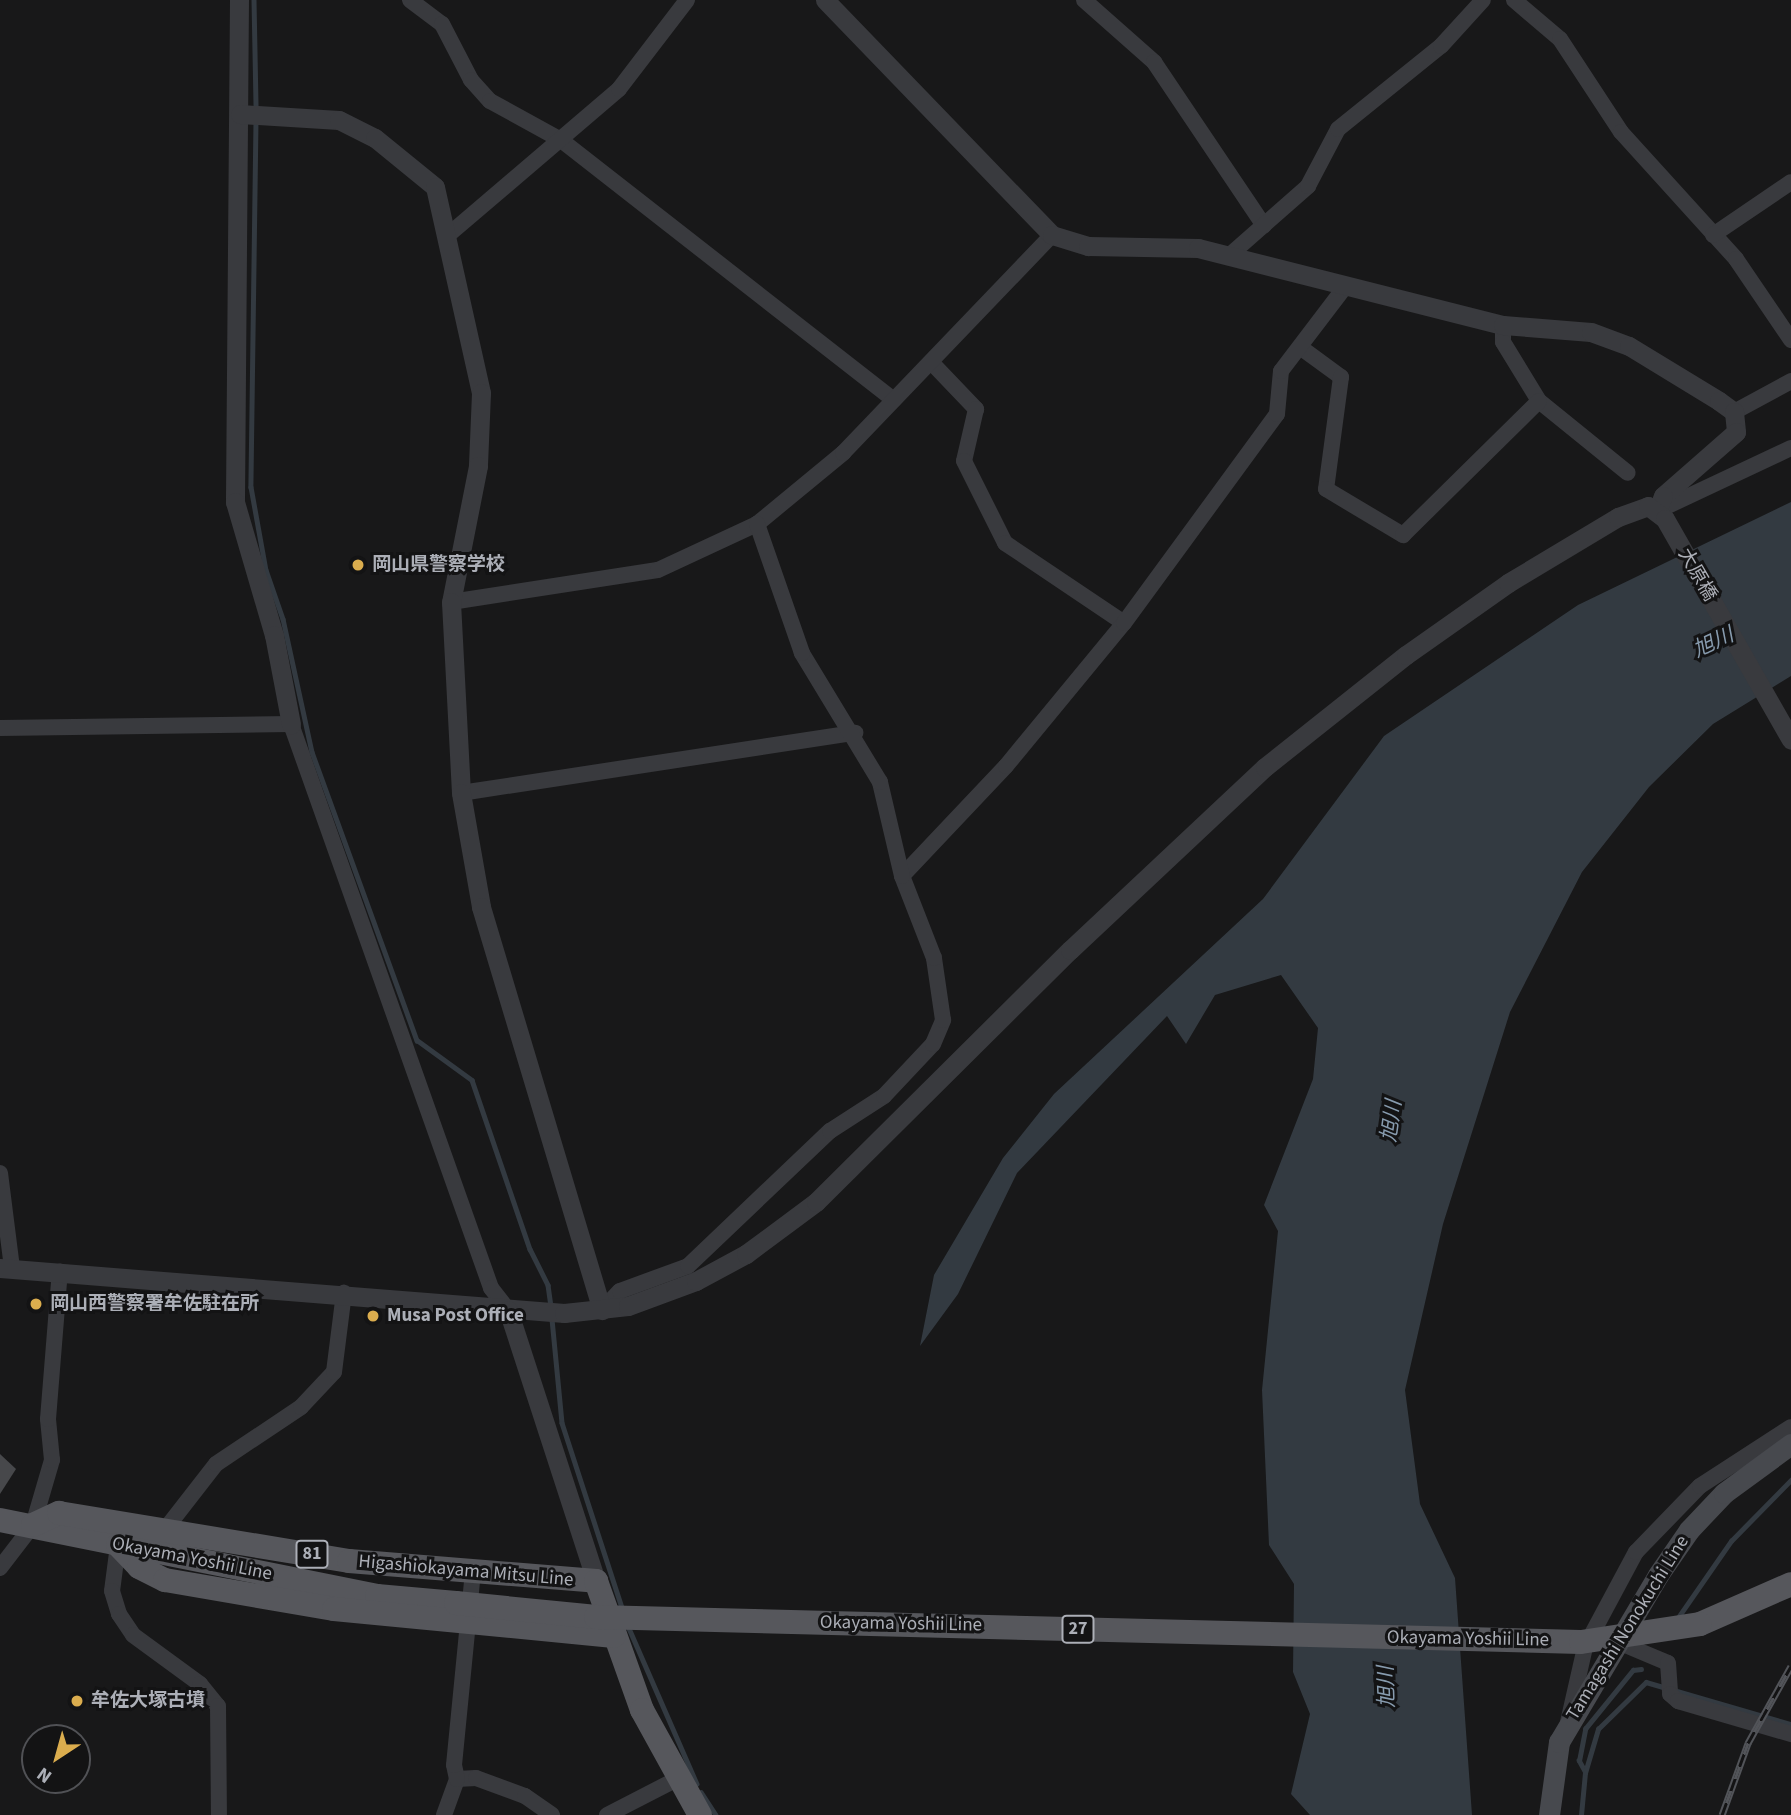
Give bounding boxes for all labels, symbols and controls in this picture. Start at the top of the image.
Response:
street label: 大原橋 [1673,545,1721,605]
place label: 岡山県警察学校 [372,554,505,576]
marker: 岡山県警察学校 [350,557,366,573]
water label: 旭川 [1689,622,1737,662]
water label: 旭川 [1376,1098,1406,1144]
place label: 岡山西警察署牟佐駐在所 [50,1293,259,1315]
marker: 岡山西警察署牟佐駐在所 [28,1296,44,1312]
place label: Musa Post Office [387,1305,524,1327]
marker: Musa Post Office [365,1308,381,1324]
street label: Okayama Yoshii Line [110,1532,274,1586]
street label: Tamagashi Nonokuchi Line [1562,1532,1694,1724]
road number: 81 [294,1540,330,1568]
street label: Higashiokayama Mitsu Line [358,1550,574,1592]
street label: Okayama Yoshii Line [820,1611,982,1637]
road number: 27 [1060,1614,1096,1644]
street label: Okayama Yoshii Line [1387,1626,1549,1652]
water label: 旭川 [1373,1666,1399,1708]
place label: 牟佐大塚古墳 [91,1690,205,1712]
marker: 牟佐大塚古墳 [69,1693,85,1709]
north arrow [21,1724,91,1794]
text: N [31,1760,58,1789]

